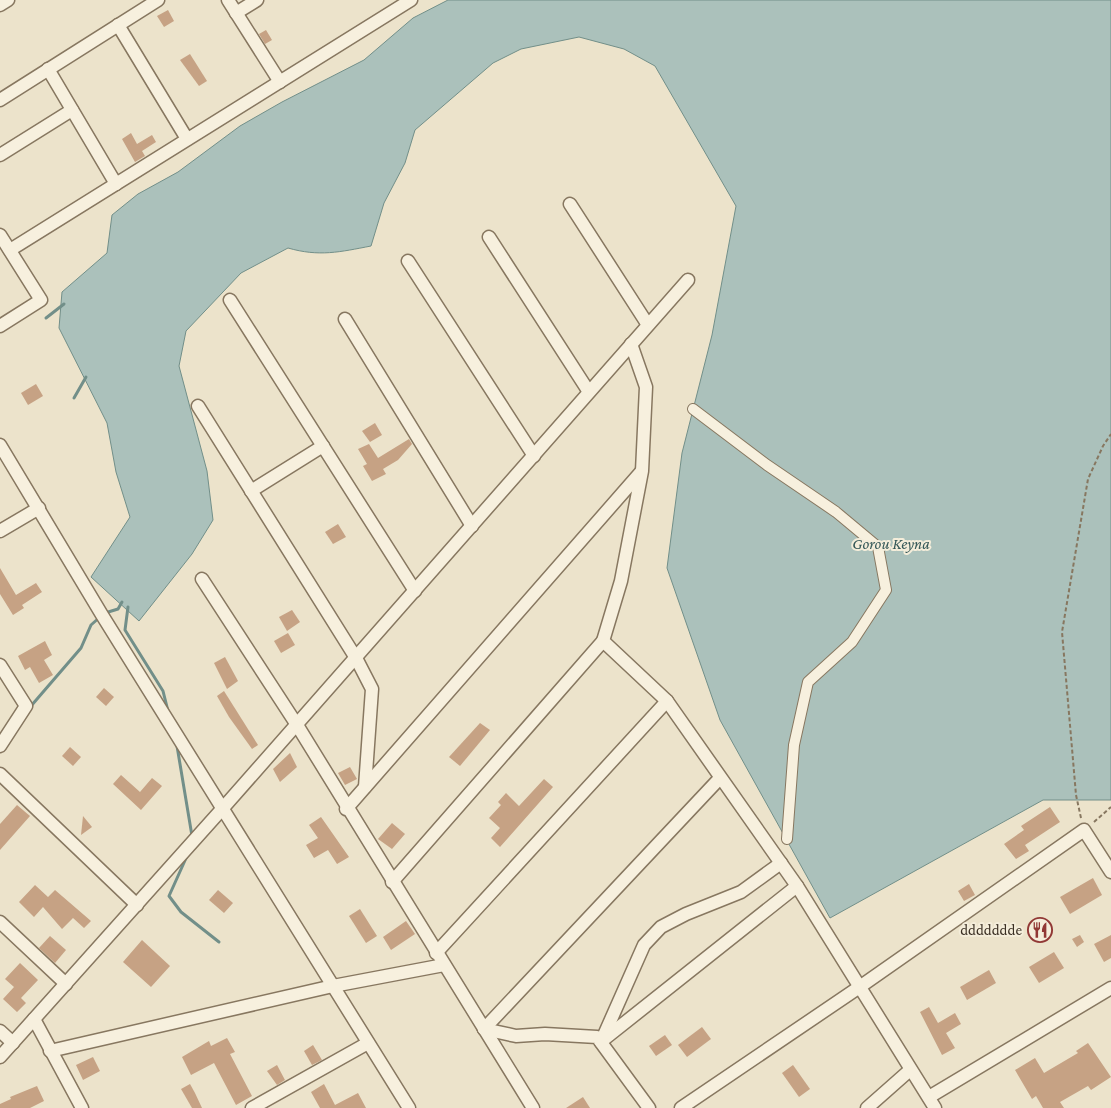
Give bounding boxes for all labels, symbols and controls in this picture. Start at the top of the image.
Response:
water label: Gorou Keyna [852,535,930,553]
restaurant icon: ddddddde [1027,917,1053,943]
place label: ddddddde [960,922,1022,938]

